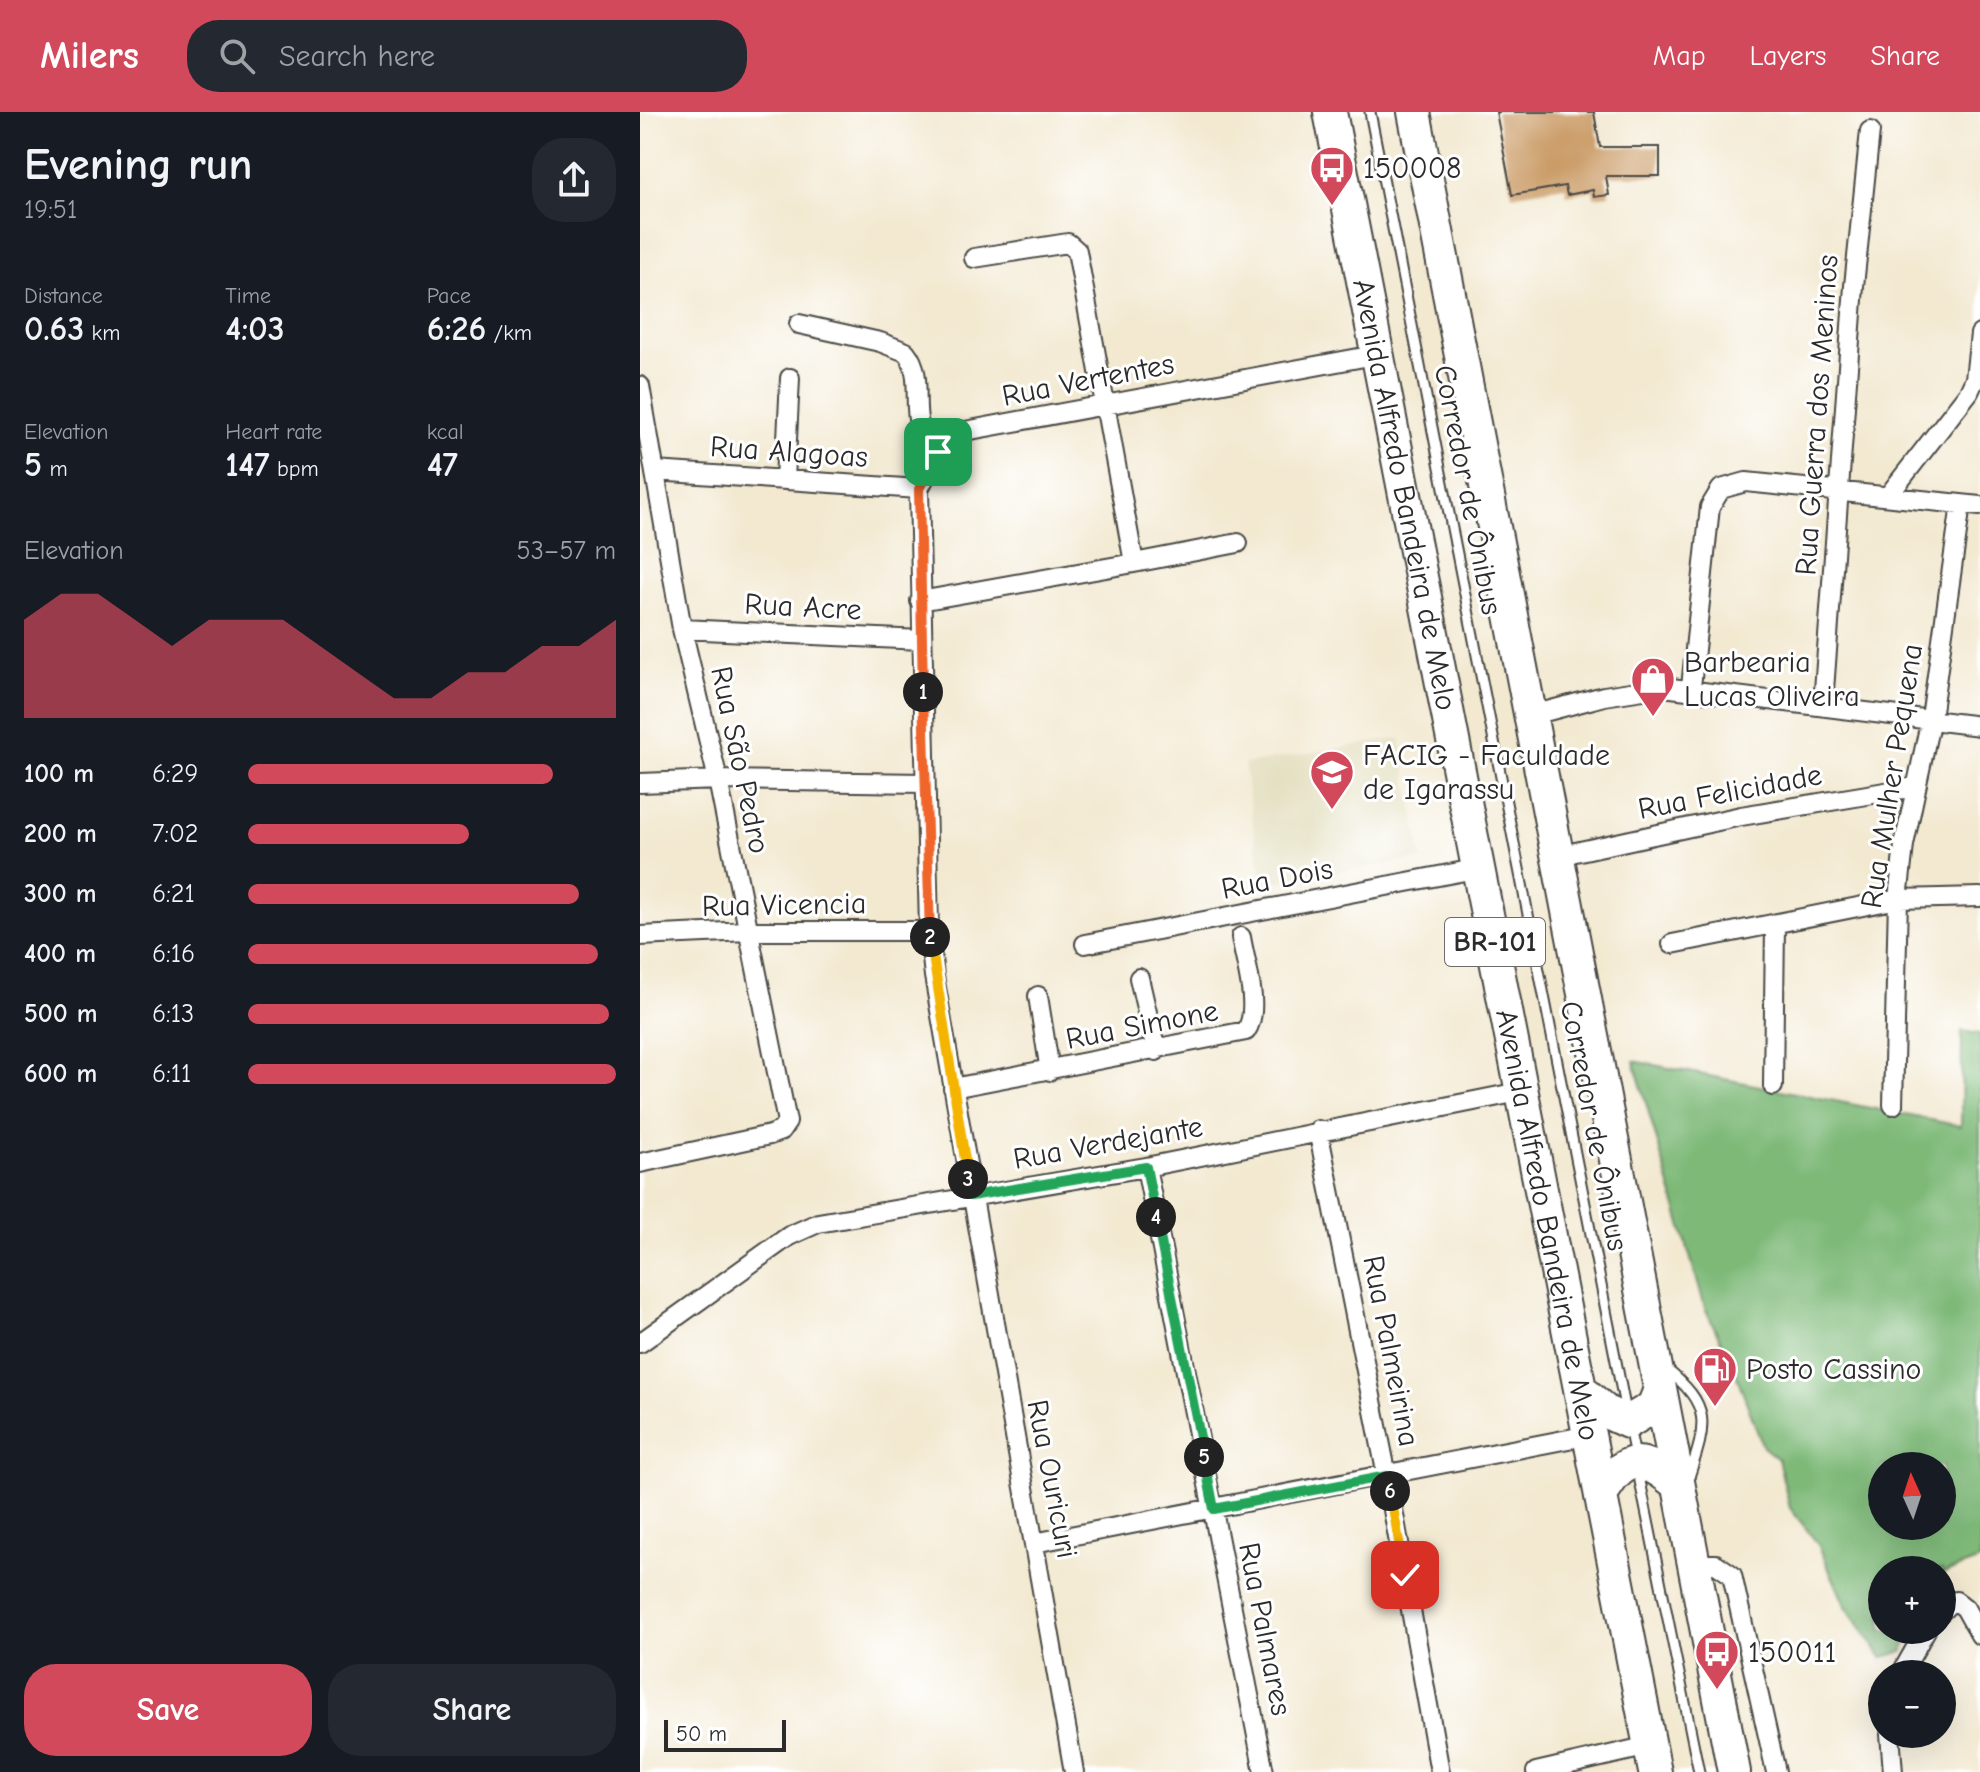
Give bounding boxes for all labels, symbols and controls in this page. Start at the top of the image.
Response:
search box [187,20,747,92]
text: Milers [40,34,139,78]
icon: search [215,34,259,78]
text: Search here [279,39,435,74]
text: Map [1653,40,1706,72]
text: Layers [1750,40,1826,72]
text: Share [1870,40,1940,72]
button: share [532,138,616,222]
text: Evening run [24,139,252,190]
bus stop icon: 150008 [1308,144,1356,207]
place label: 150008 [1363,151,1461,186]
text: 19:51 [24,195,77,225]
street label: Rua Guerra dos Meninos [1788,253,1846,577]
street label: Avenida Alfredo Bandeira de Melo [1346,276,1464,713]
text: Distance [24,283,103,309]
text: Time [225,283,271,309]
text: Pace [427,283,471,309]
text: 0.63 [24,309,84,349]
text: 4:03 [225,309,285,349]
text: 6:26 [427,309,486,349]
text: km [84,320,120,346]
text: /km [486,320,532,346]
street label: Rua Vertentes [999,346,1177,414]
street label: Corredor de Ônibus [1427,362,1510,618]
pin [904,418,972,486]
text: Elevation [24,419,108,445]
text: Heart rate [225,419,322,445]
text: kcal [427,419,464,445]
street label: Rua Alagoas [709,429,869,475]
icon: arrive [916,430,960,474]
text: 5 [24,445,42,485]
text: 147 [225,445,270,485]
text: 47 [427,445,458,485]
text: m [42,456,68,482]
text: bpm [270,456,319,482]
text: Elevation [24,536,124,566]
text: 53–57 m [517,536,616,566]
street label: Rua Acre [744,586,862,628]
street label: Rua Mulher Pequena [1854,641,1930,911]
place label: Barbearia Lucas Oliveira [1684,645,1860,714]
shop icon: Barbearia Lucas Oliveira [1629,655,1677,718]
street label: Rua São Pedro [703,663,777,857]
pin: 1 [903,672,943,712]
text: 1 [919,679,927,705]
place label: FACIG - Faculdade de Igarassu [1363,738,1610,807]
school or university icon: FACIG - Faculdade de Igarassu [1308,748,1356,811]
street label: Rua Felicidade [1635,757,1825,827]
text: 100 m [24,759,94,789]
text: 6:29 [152,759,198,789]
text: 200 m [24,819,97,849]
text: 7:02 [152,819,198,849]
street label: Rua Dois [1218,851,1336,907]
text: 300 m [24,879,97,909]
text: 6:21 [152,879,195,909]
street label: Rua Vicencia [701,886,867,924]
pin: 2 [910,917,950,957]
road number: BR-101 [1445,918,1545,966]
text: 2 [925,924,935,950]
text: 400 m [24,939,96,969]
text: 6:16 [152,939,195,969]
street label: Rua Simone [1063,993,1221,1057]
street label: Corredor de Ônibus [1553,998,1636,1254]
text: 500 m [24,999,98,1029]
text: 6:13 [152,999,194,1029]
street label: Avenida Alfredo Bandeira de Melo [1489,1006,1607,1444]
text: 600 m [24,1059,97,1089]
text: 6:11 [152,1059,191,1089]
street label: Rua Verdejante [1010,1109,1206,1177]
pin: 3 [948,1159,988,1199]
text: 3 [963,1166,973,1192]
pin: 4 [1136,1197,1176,1237]
text: 4 [1151,1204,1161,1230]
street label: Rua Palmeirina [1355,1253,1427,1449]
fuel station icon: Posto Cassino [1691,1345,1739,1408]
place label: Posto Cassino [1746,1352,1921,1387]
street label: Rua Ouricuri [1020,1397,1084,1561]
pin: 5 [1184,1437,1224,1477]
text: 5 [1198,1444,1210,1470]
north arrow [1868,1452,1956,1540]
map controls [1868,1452,1956,1748]
pin: 6 [1370,1471,1410,1511]
text: 6 [1384,1478,1396,1504]
street label: Rua Palmares [1231,1540,1299,1718]
pin [1371,1541,1439,1609]
icon: check [1383,1553,1427,1597]
button: + [1868,1556,1956,1644]
bus stop icon: 150011 [1693,1628,1741,1691]
place label: 150011 [1748,1635,1836,1670]
button: − [1868,1660,1956,1748]
button: Save [24,1664,312,1756]
button: Share [328,1664,616,1756]
scale bar [664,1716,786,1752]
text: 50 m [676,1721,727,1747]

